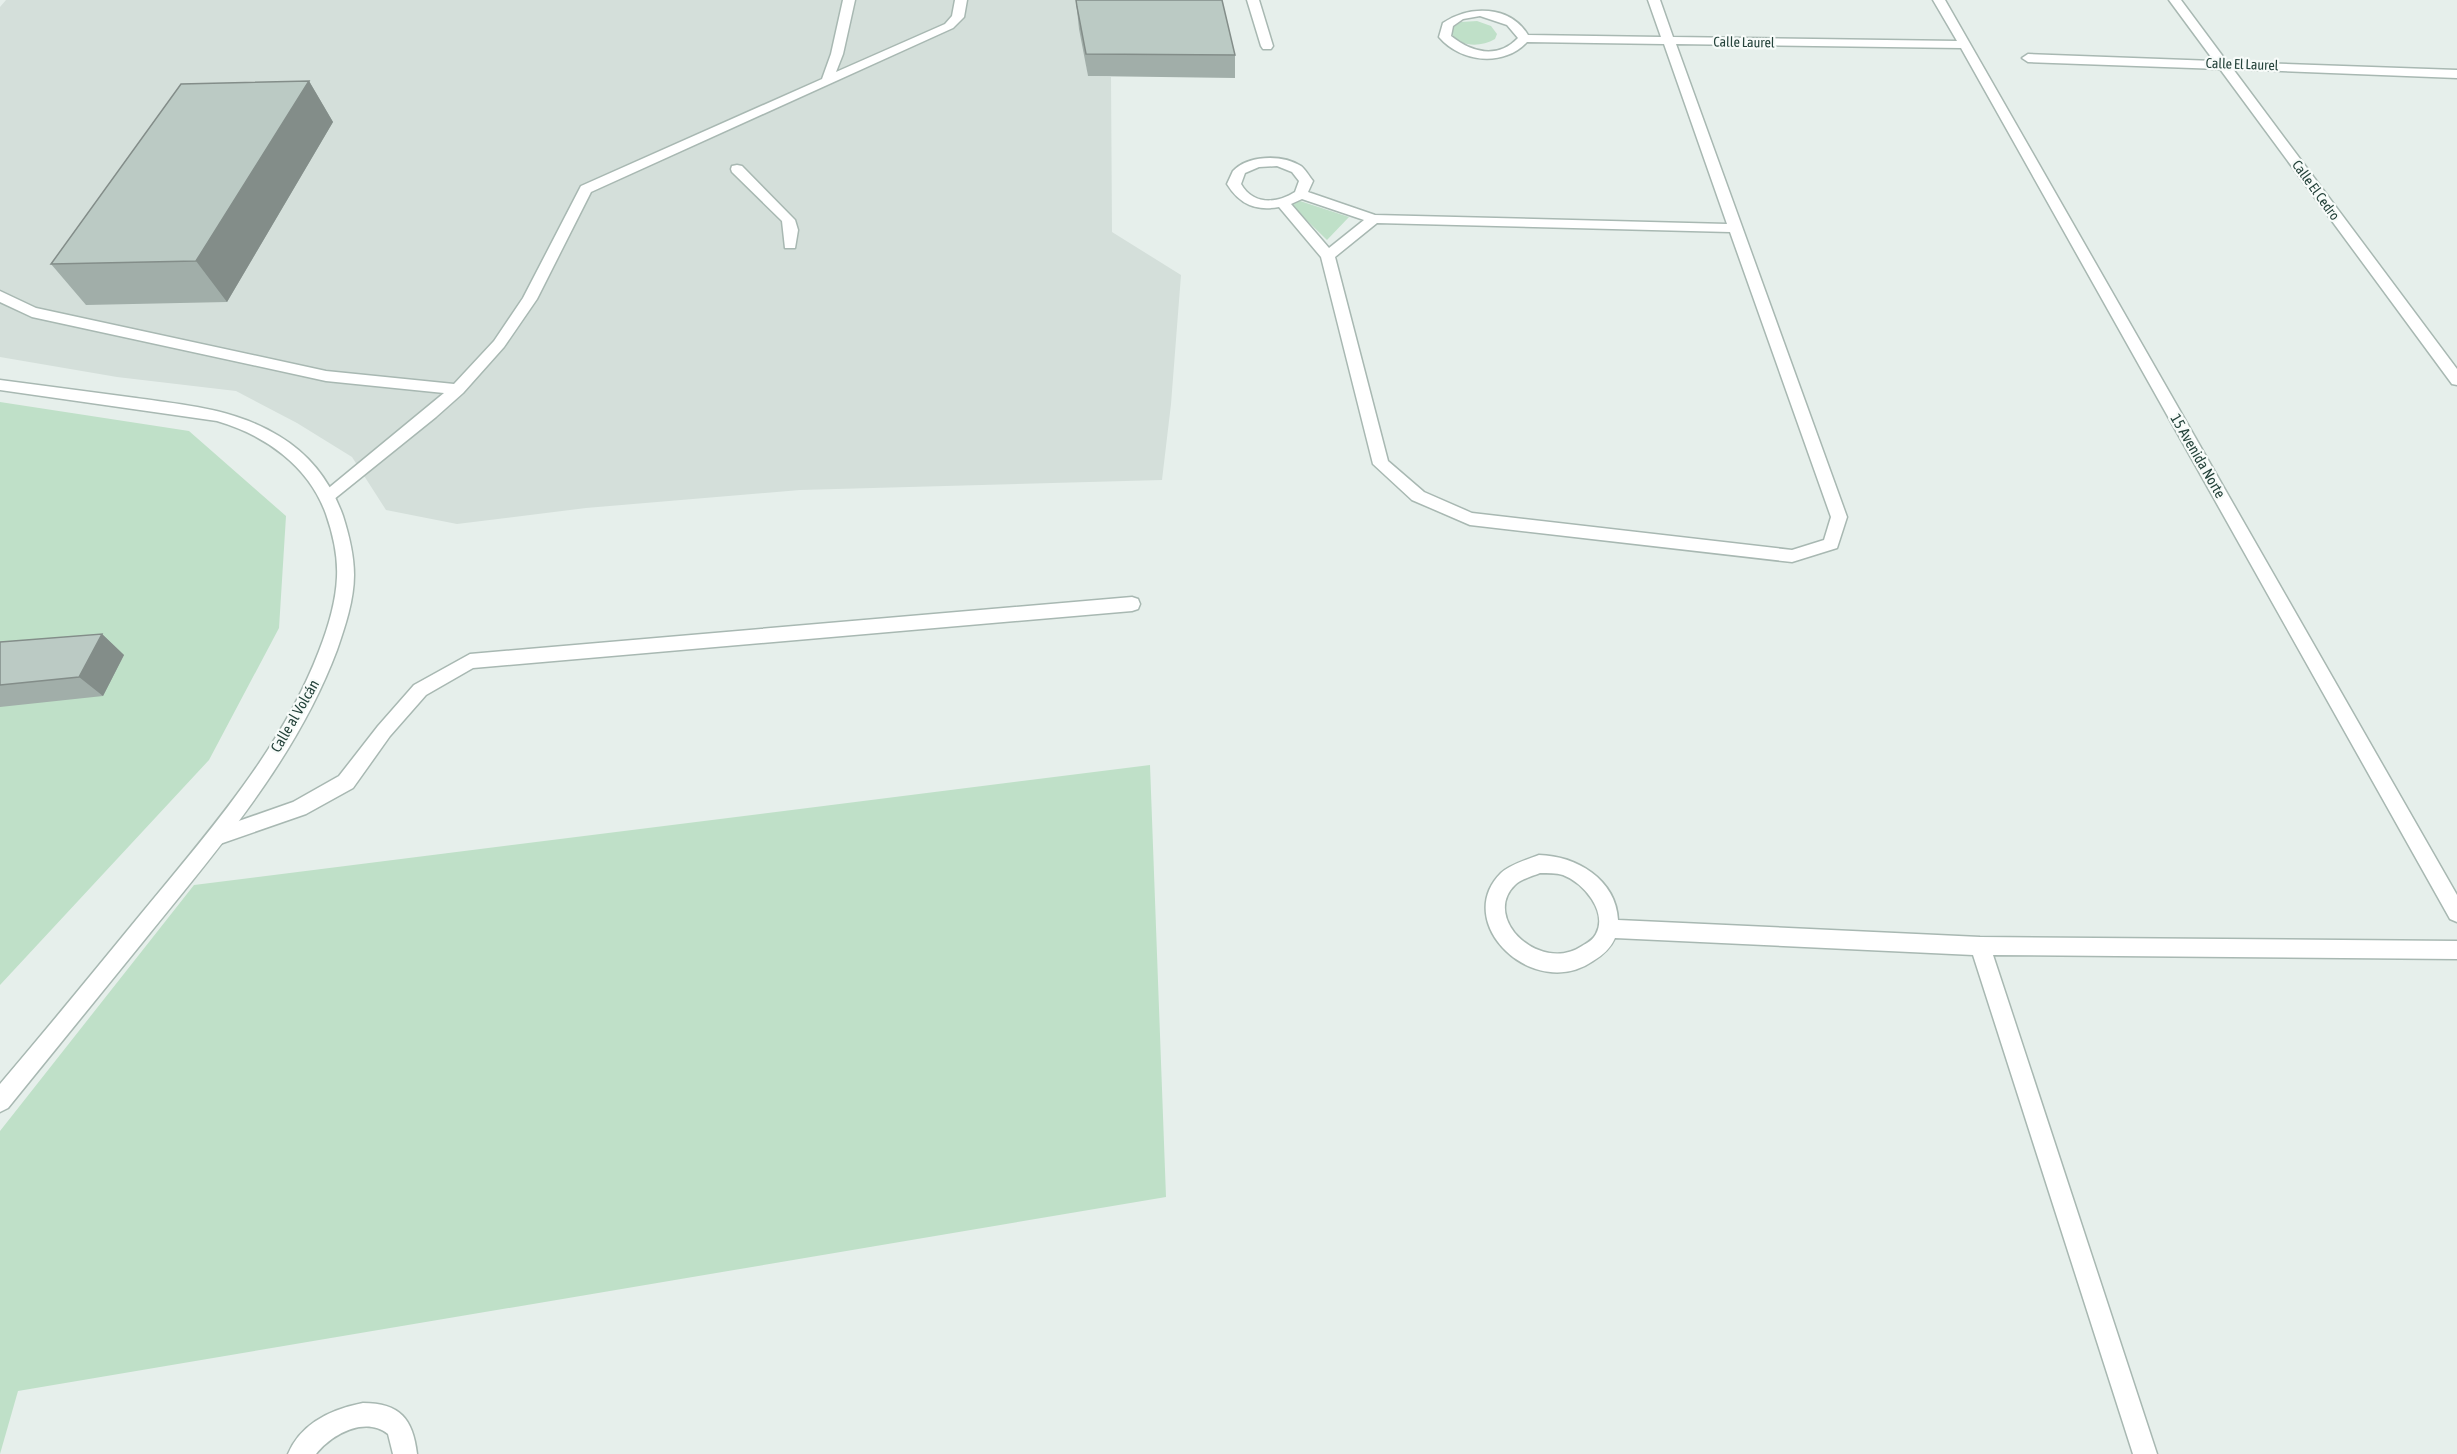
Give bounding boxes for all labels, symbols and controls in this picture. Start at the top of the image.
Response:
street label: Calle Laurel [1713,33,1775,51]
street label: Calle El Laurel [2205,55,2279,73]
street label: Calle El Cedro [2289,157,2343,223]
street label: 15 Avenida Norte [2167,411,2229,501]
street label: Calle al Volcán [267,676,322,755]

